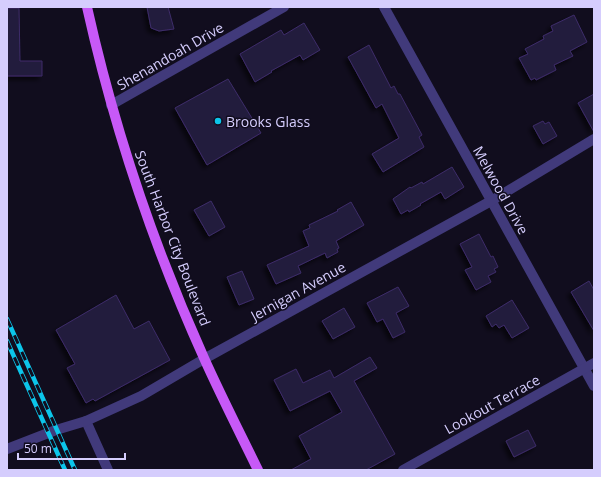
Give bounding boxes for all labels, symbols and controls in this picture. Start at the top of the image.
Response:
street label: Shenandoah Drive [113,18,227,94]
place label: Brooks Glass [226,112,310,131]
marker: Brooks Glass [213,116,223,126]
street label: Melwood Drive [469,142,533,238]
street label: South Harbor City Boulevard [131,148,215,328]
street label: Jernigan Avenue [245,257,349,326]
street label: Lookout Terrace [441,370,543,438]
scale bar [18,435,125,461]
text: 50 m [24,440,52,457]

